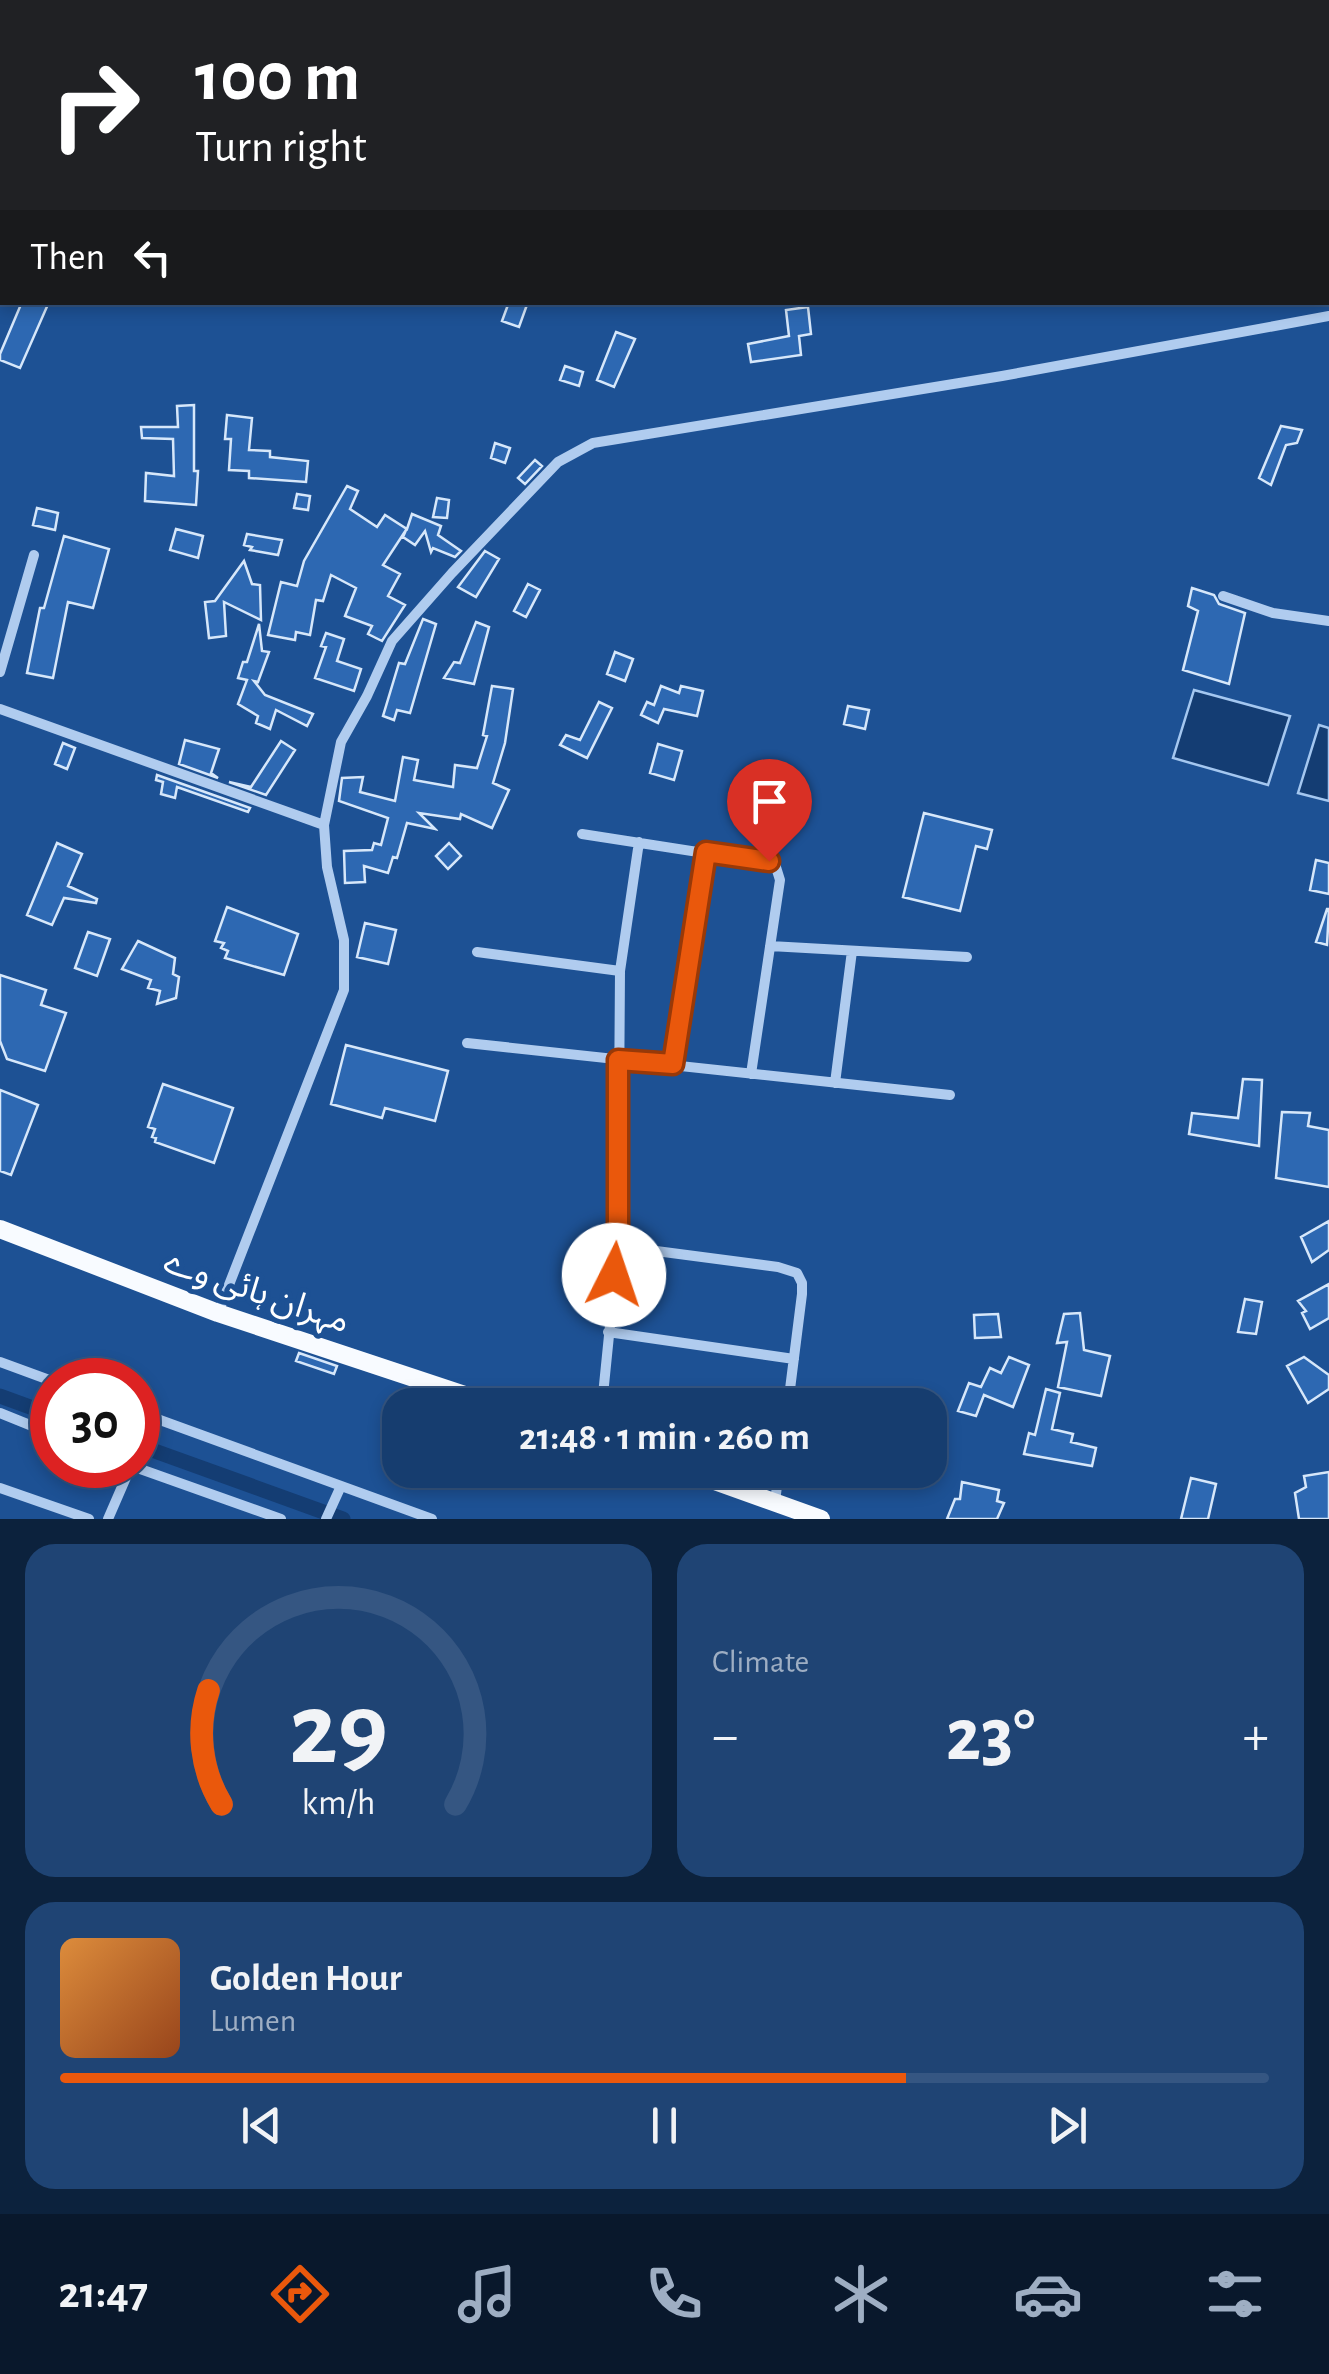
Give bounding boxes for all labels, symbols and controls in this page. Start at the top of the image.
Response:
icon: right [30,40,160,170]
text: 100 m [195,43,360,113]
text: Turn right [195,125,367,170]
icon: left [125,230,180,285]
text: Then [30,239,105,277]
pin [727,759,812,862]
icon: arrive [742,774,797,829]
position arrow [562,1223,666,1327]
street label: مہران ہائی وے [158,1243,354,1342]
speed limit sign: 30 [30,1358,160,1488]
text: 21:48 · 1 min · 260 m [519,1419,810,1457]
text: Climate [712,1646,809,1678]
text: 29 [289,1679,388,1783]
text: 23° [946,1699,1035,1774]
text: − [712,1709,738,1764]
text: + [1243,1709,1269,1764]
text: km/h [302,1785,375,1821]
text: Golden Hour [210,1960,402,1998]
text: Lumen [210,2005,296,2037]
icon: previous [234,2098,289,2153]
icon: pause [637,2098,692,2153]
icon: next [1040,2098,1095,2153]
icon: directions [265,2259,335,2329]
icon: music [452,2259,522,2329]
icon: phone [639,2259,709,2329]
icon: climate [826,2259,896,2329]
icon: car [1013,2259,1083,2329]
icon: filters [1200,2259,1270,2329]
text: 21:47 [59,2271,148,2316]

